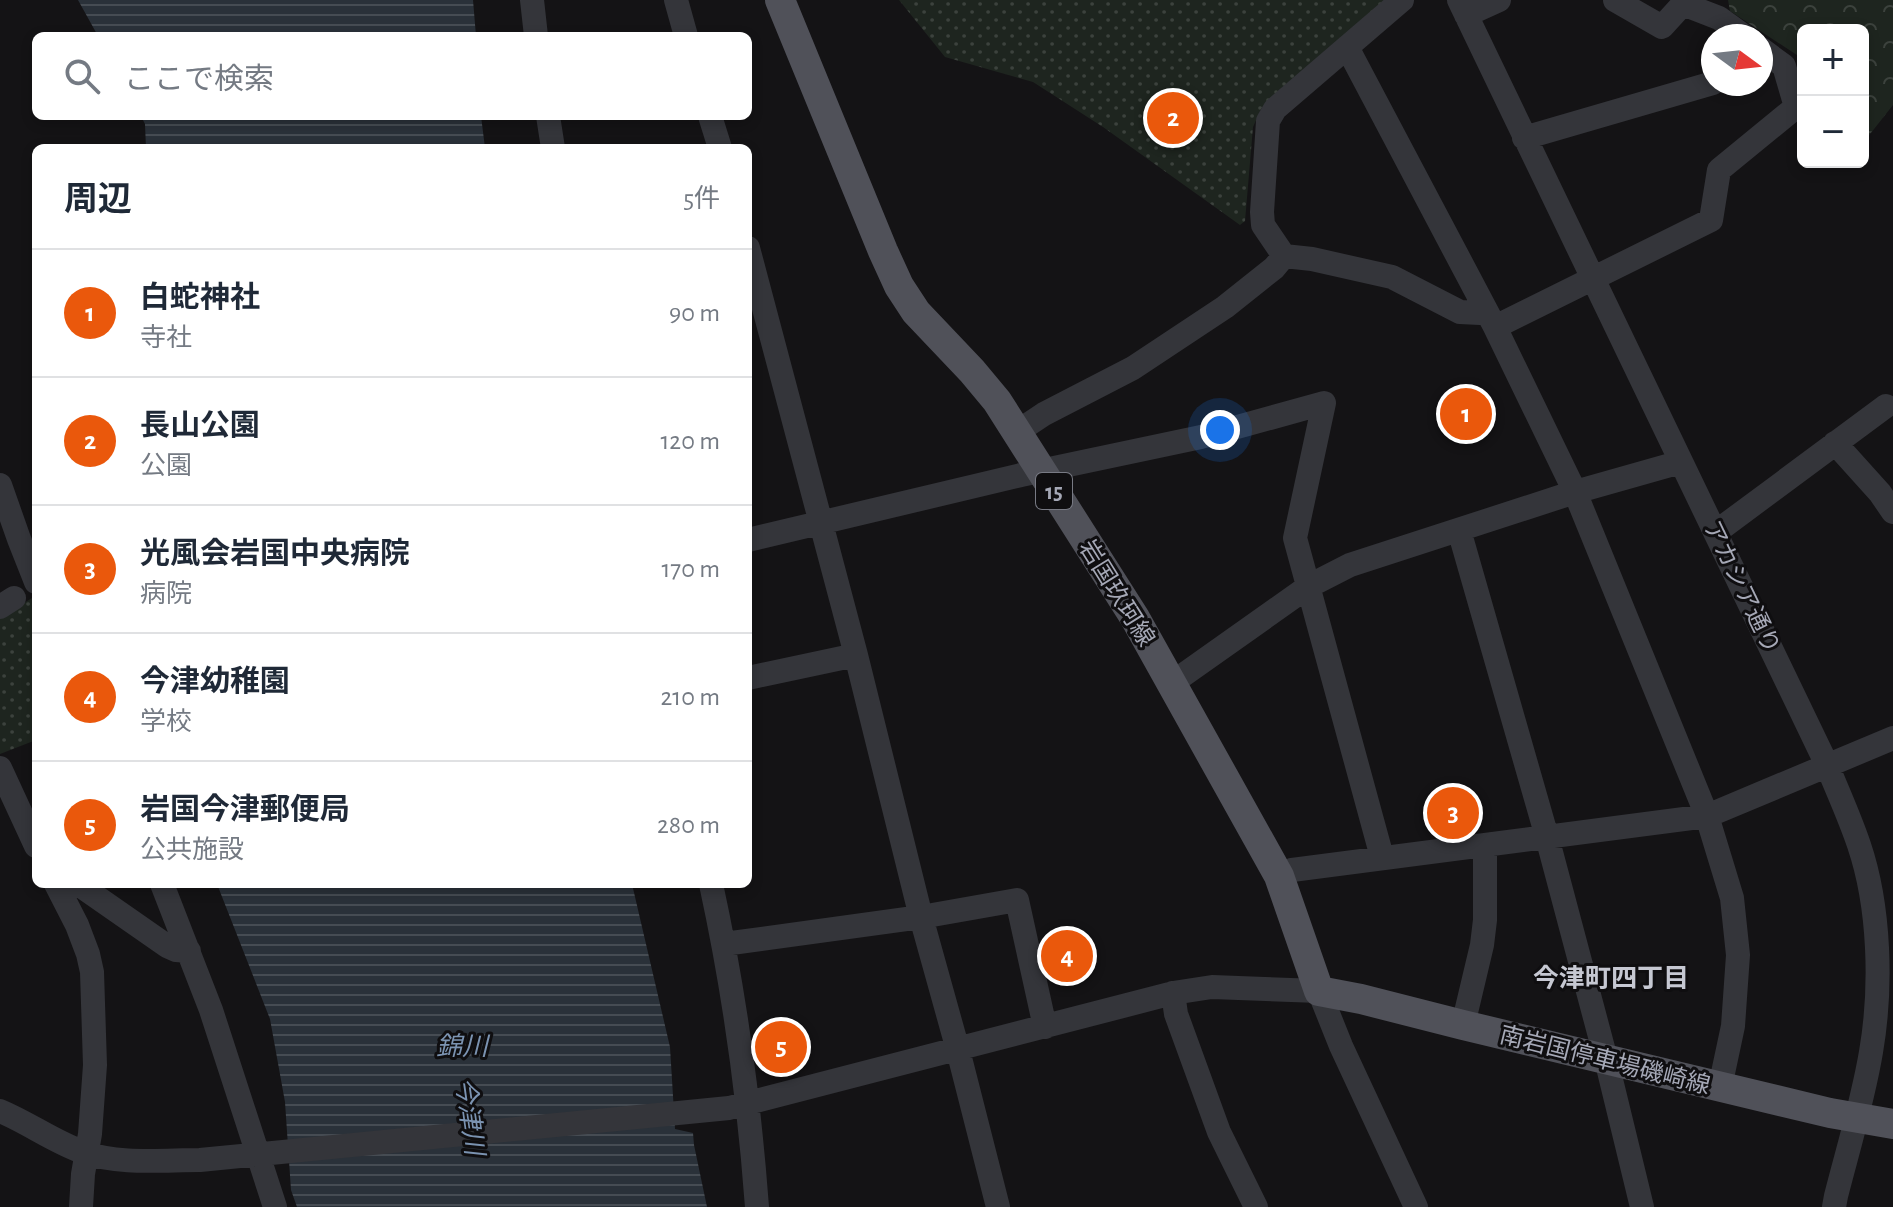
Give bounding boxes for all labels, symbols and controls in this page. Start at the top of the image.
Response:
north arrow [1701,24,1773,96]
map controls [1797,24,1869,168]
button: + [1797,24,1869,96]
search box [32,32,752,120]
icon: search [60,54,104,98]
text: ここで検索 [124,65,274,95]
pin: 2 [1147,88,1199,148]
button: − [1797,96,1869,168]
text: 周辺 [64,183,132,217]
text: 5件 [683,186,720,212]
text: 白蛇神社 [140,283,260,313]
text: 1 [85,300,95,326]
text: 90 m [669,300,720,326]
text: 寺社 [140,325,192,351]
pin: 1 [1440,384,1492,444]
your location [1200,410,1240,450]
text: 長山公園 [140,411,260,441]
text: 2 [84,428,96,454]
text: 120 m [660,428,720,454]
text: 公園 [140,453,192,479]
road number: 15 [1036,473,1072,509]
street label: アカシア通り [1699,517,1784,657]
street label: 岩国玖珂線 [1074,535,1160,651]
text: 光風会岩国中央病院 [140,539,410,569]
text: 3 [84,556,96,582]
text: 170 m [661,556,720,582]
text: 病院 [140,581,192,607]
text: 今津幼稚園 [140,667,290,697]
text: 4 [83,684,97,710]
text: 210 m [660,684,720,710]
text: 学校 [140,709,192,735]
pin: 3 [1427,783,1479,843]
text: 岩国今津郵便局 [140,795,350,825]
text: 5 [84,812,96,838]
text: 280 m [657,812,720,838]
text: 公共施設 [140,837,244,863]
pin: 4 [1041,926,1093,986]
district label: 今津町四丁目 [1533,964,1689,992]
pin: 5 [755,1017,807,1077]
street label: 南岩国停車場磯崎線 [1497,1021,1713,1099]
water label: 錦川 [436,1033,491,1060]
water label: 今津川 [451,1076,489,1160]

